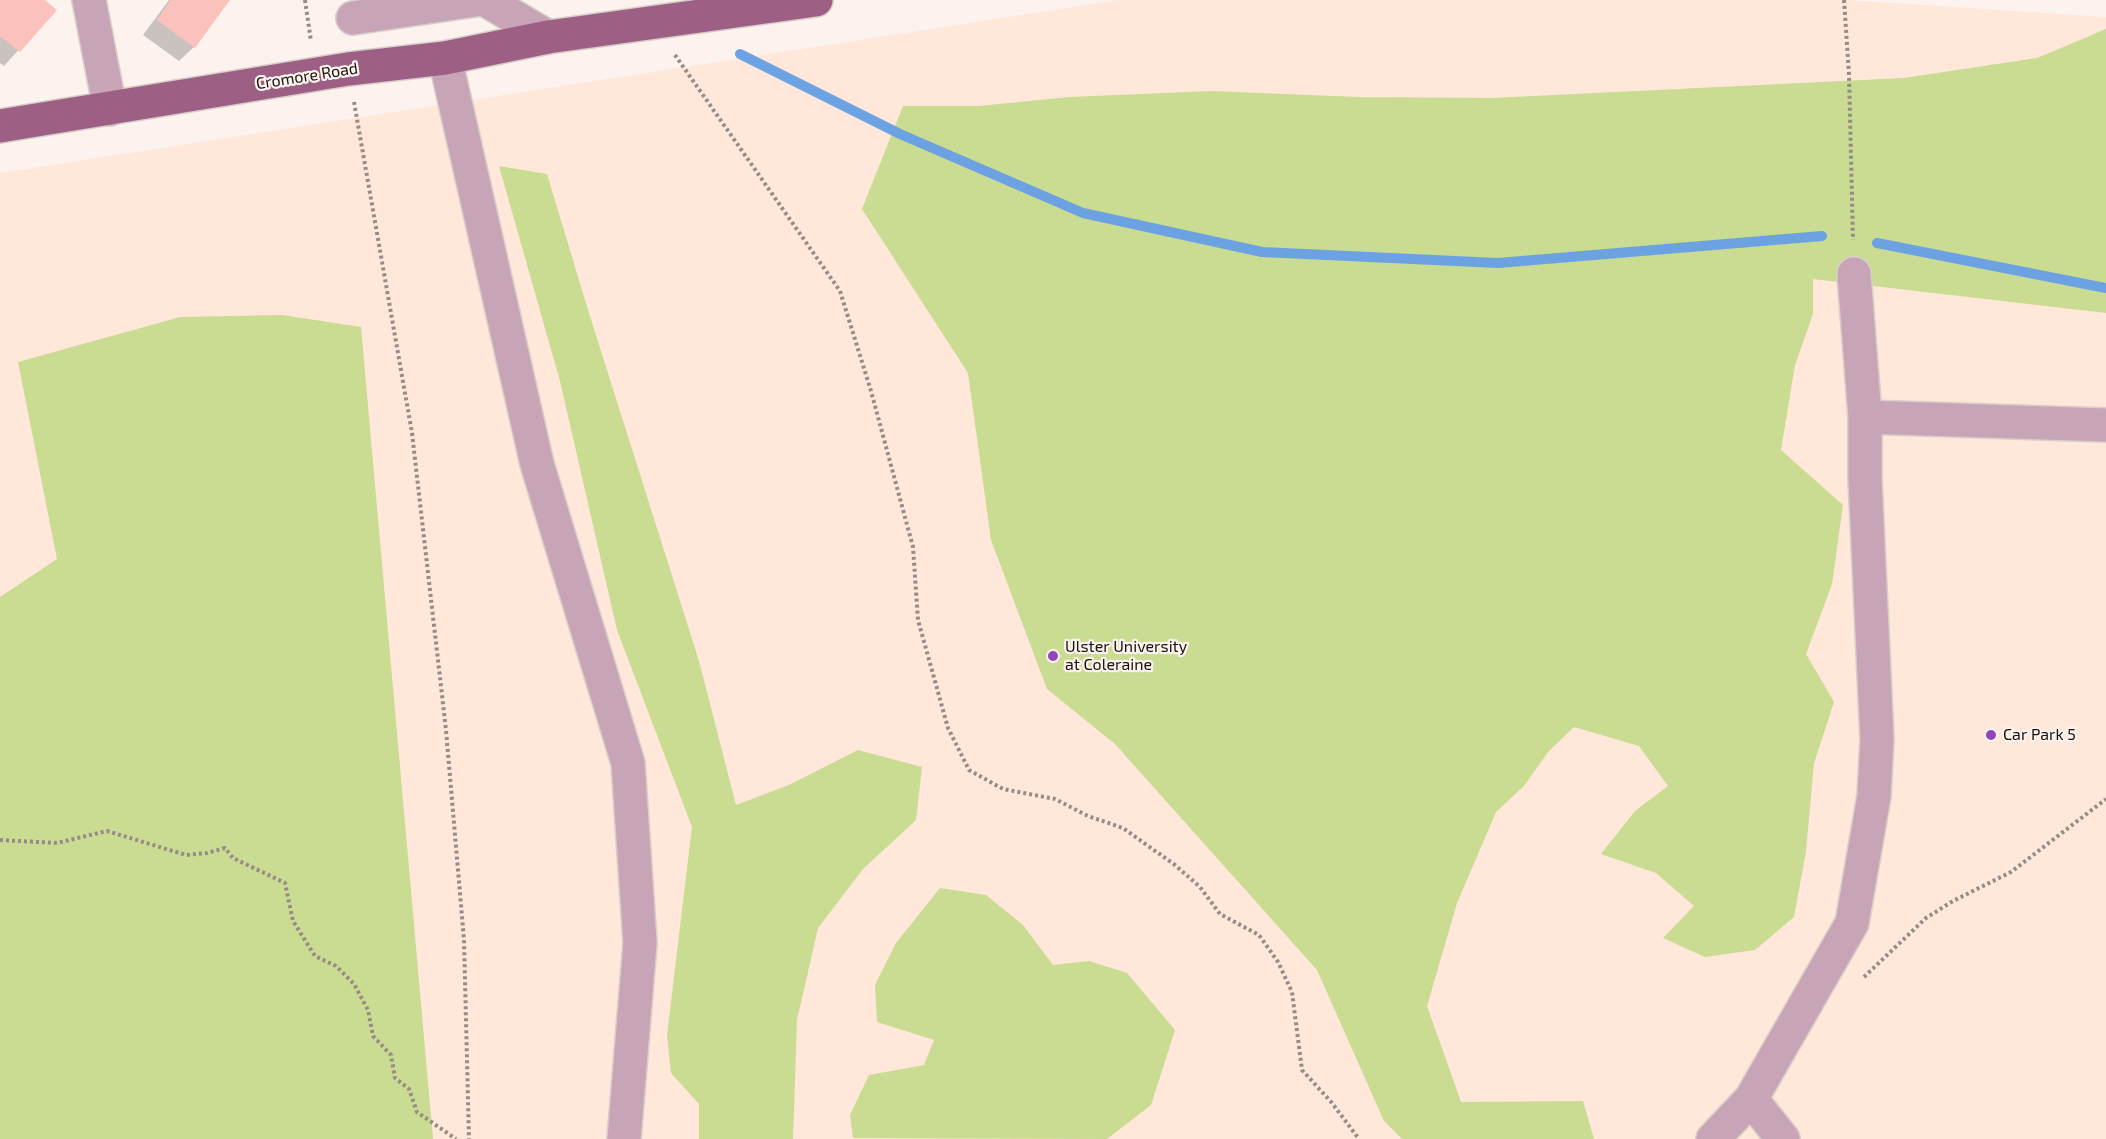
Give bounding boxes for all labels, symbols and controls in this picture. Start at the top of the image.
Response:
street label: Cromore Road [255,58,359,94]
place label: Ulster University at Coleraine [1065,637,1187,675]
marker: Ulster University at Coleraine [1046,649,1060,663]
place label: Car Park 5 [2003,725,2076,745]
marker: Car Park 5 [1984,728,1998,742]

